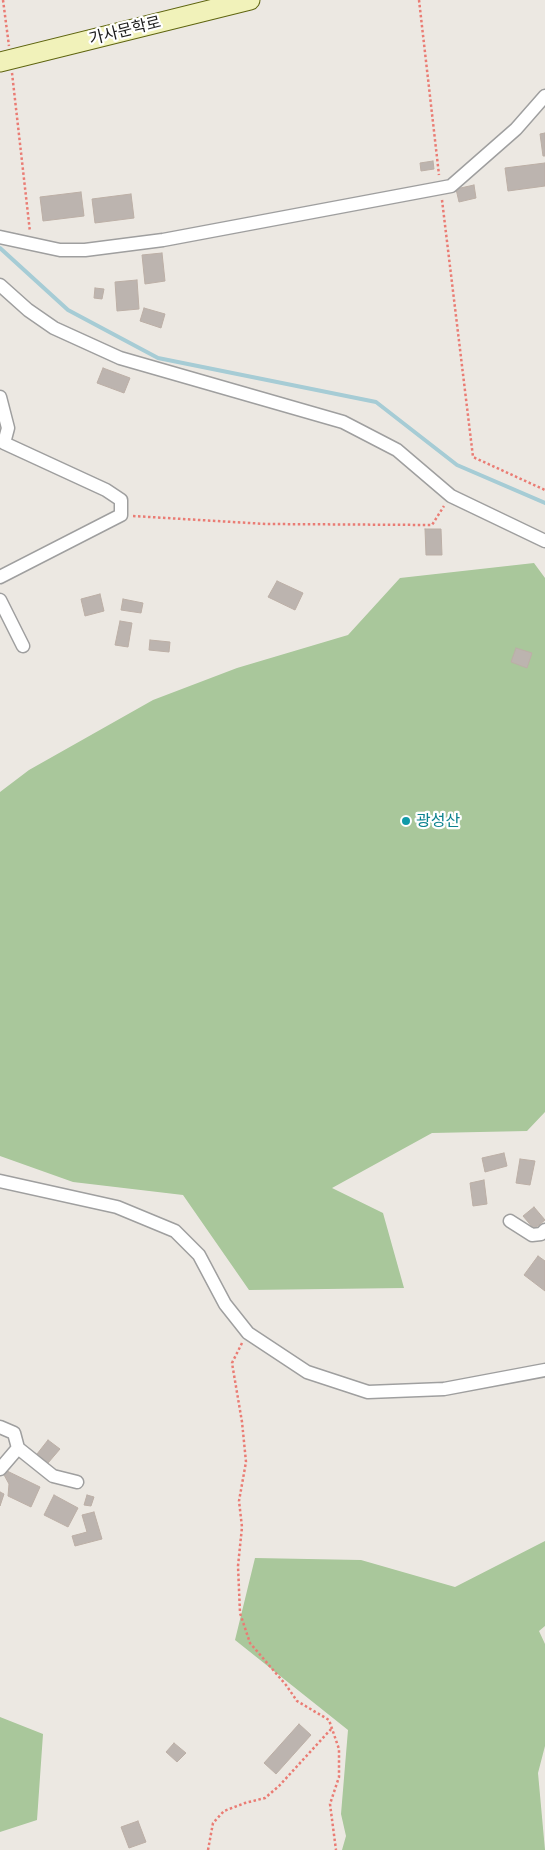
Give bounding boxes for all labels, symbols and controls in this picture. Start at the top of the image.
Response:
street label: 가사문학로 [87,13,163,49]
place label: 광성산 [416,811,460,831]
marker: 광성산 [400,815,412,827]

